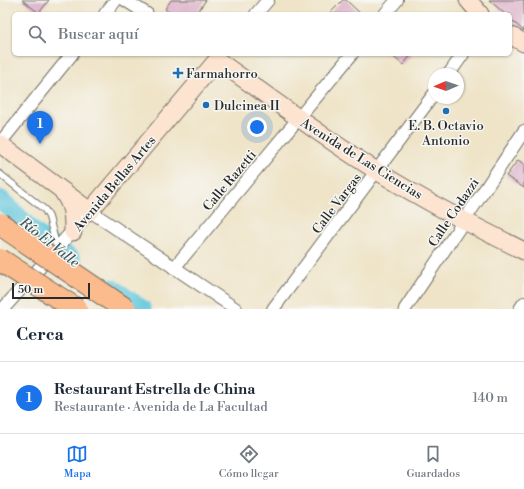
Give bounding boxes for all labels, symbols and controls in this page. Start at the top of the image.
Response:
search box [12,12,512,56]
icon: search [26,23,48,45]
text: Buscar aquí [58,25,139,44]
place label: Farmahorro [186,66,258,82]
marker: Farmahorro [173,68,183,78]
north arrow [428,68,464,104]
place label: Dulcinea II [214,98,280,114]
marker: Dulcinea II [201,100,211,110]
marker: E. B. Octavio Antonio [441,106,451,116]
pin: 1 [27,111,53,144]
street label: Avenida de Las Ciencias [297,114,426,203]
your location [247,117,267,137]
place label: E. B. Octavio Antonio [408,118,484,149]
street label: Avenida Bellas Artes [69,132,160,235]
street label: Calle Razetti [200,147,260,214]
street label: Calle Vargas [309,170,365,237]
street label: Calle Codazzi [425,175,483,250]
water label: Río El Valle [15,213,83,272]
scale bar [12,281,90,300]
text: 50 m [18,283,43,297]
text: Cerca [16,324,64,346]
text: Restaurant Estrella de China [54,380,255,399]
text: 1 [26,390,32,406]
text: 140 m [472,390,508,406]
text: Restaurante · Avenida de La Facultad [54,399,268,415]
tab: Mapa [64,443,91,481]
tab: Cómo llegar [219,443,279,481]
tab: Guardados [406,443,460,481]

